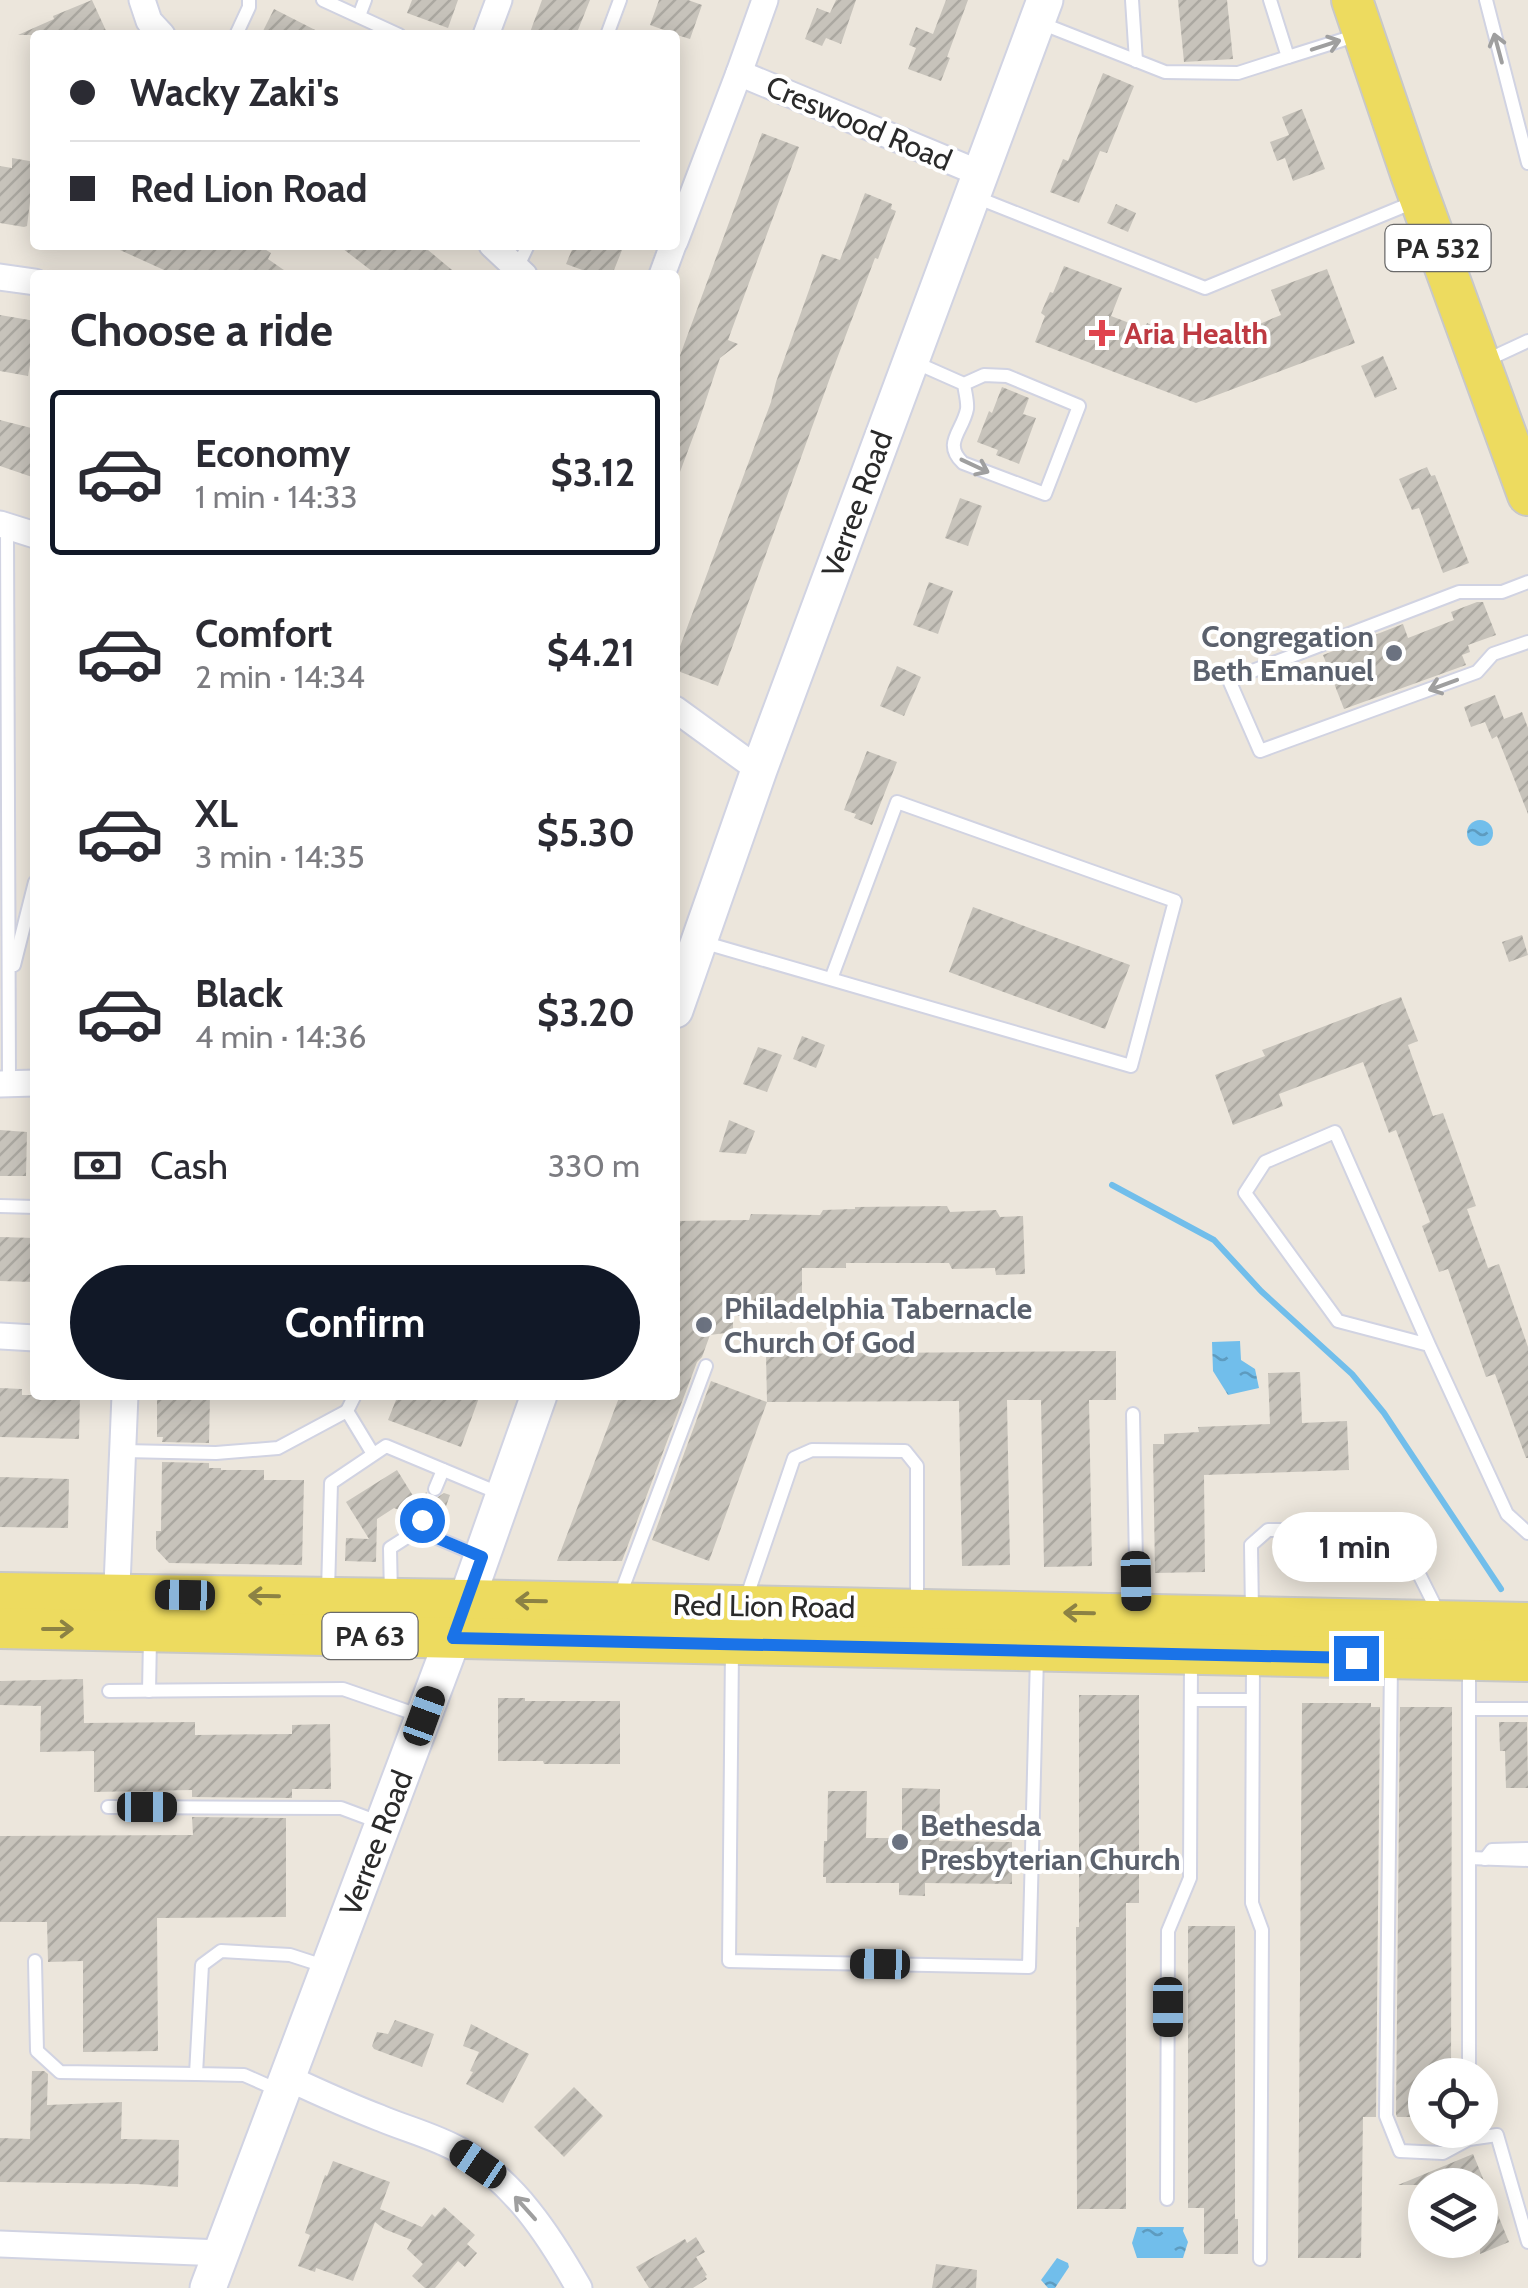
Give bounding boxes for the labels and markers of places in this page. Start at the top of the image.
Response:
place label: Aria Health [1124,315,1268,352]
marker: Aria Health [1089,320,1115,346]
place label: Congregation Beth Emanuel [1192,618,1374,689]
marker: Congregation Beth Emanuel [1383,642,1405,664]
place label: Philadelphia Tabernacle Church Of God [724,1290,1032,1361]
marker: Philadelphia Tabernacle Church Of God [693,1314,715,1336]
place label: Bethesda Presbyterian Church [920,1807,1181,1878]
marker: Bethesda Presbyterian Church [889,1831,911,1853]

